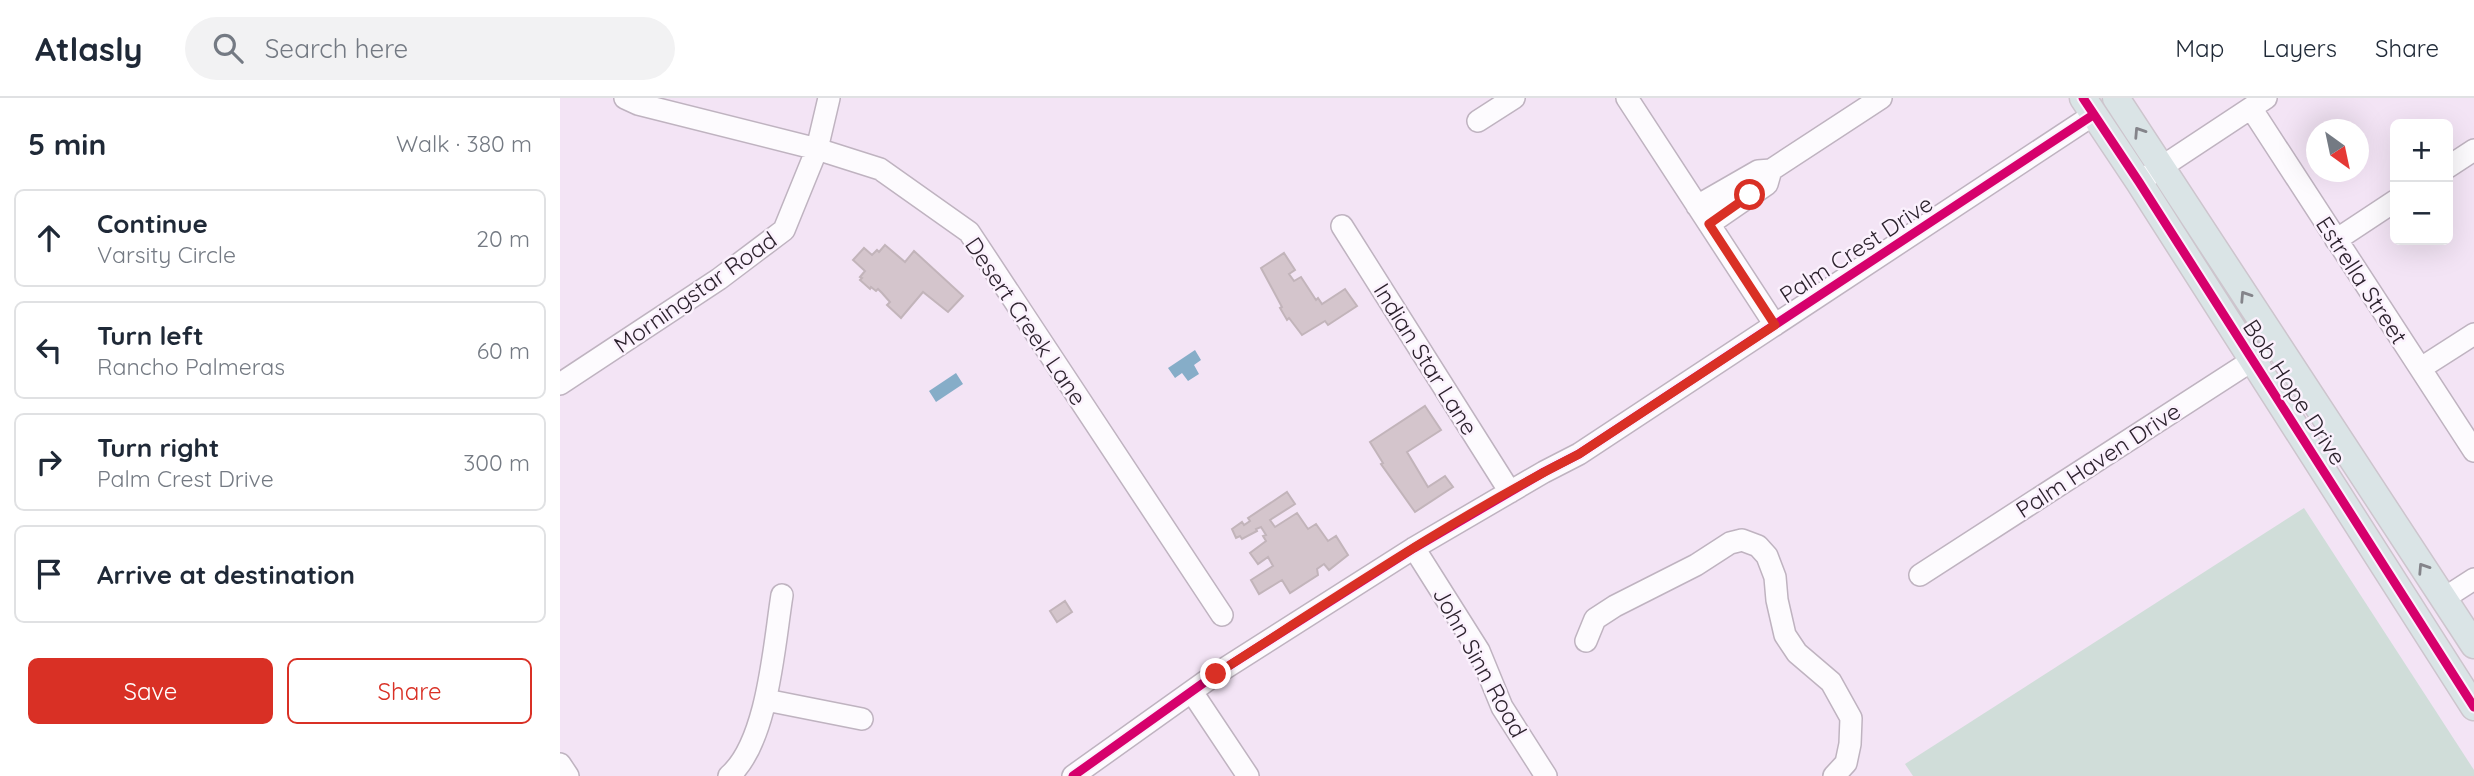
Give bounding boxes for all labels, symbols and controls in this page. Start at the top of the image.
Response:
search box [185,17,675,80]
text: Atlasly [35,28,143,69]
icon: search [209,29,247,67]
text: Search here [265,32,408,65]
text: Map [2175,33,2224,63]
text: Layers [2262,33,2337,63]
text: Share [2375,33,2439,63]
north arrow [2306,119,2369,182]
map controls [2390,119,2453,245]
button: + [2390,119,2453,182]
text: 5 min [28,125,106,163]
one-way arrow [2134,127,2147,140]
text: Walk · 380 m [396,129,532,158]
route start [1734,179,1765,210]
button: − [2390,182,2453,245]
street label: Palm Crest Drive [1774,189,1938,309]
text: Continue [97,207,208,240]
street label: Estrella Street [2310,211,2414,350]
icon: ahead [30,219,68,257]
text: 20 m [476,224,530,253]
street label: Morningstar Road [608,225,782,359]
street label: Desert Creek Lane [959,231,1093,411]
text: Varsity Circle [97,240,236,269]
street label: Indian Star Lane [1368,278,1484,440]
one-way arrow [2240,291,2253,304]
street label: Bob Hope Drive [2237,314,2353,470]
text: Turn left [97,319,204,352]
icon: left [30,331,68,369]
text: 60 m [477,336,530,365]
text: Rancho Palmeras [97,352,285,381]
street label: Palm Haven Drive [2010,396,2186,524]
text: Turn right [97,431,219,464]
icon: right [30,443,68,481]
text: 300 m [463,448,530,477]
text: Palm Crest Drive [97,464,274,493]
icon: arrive [30,555,68,593]
text: Arrive at destination [97,558,355,591]
one-way arrow [2419,563,2431,576]
street label: John Sinn Road [1427,582,1533,742]
button: Save [28,658,273,724]
button: Share [287,658,532,724]
route end [1200,658,1231,689]

